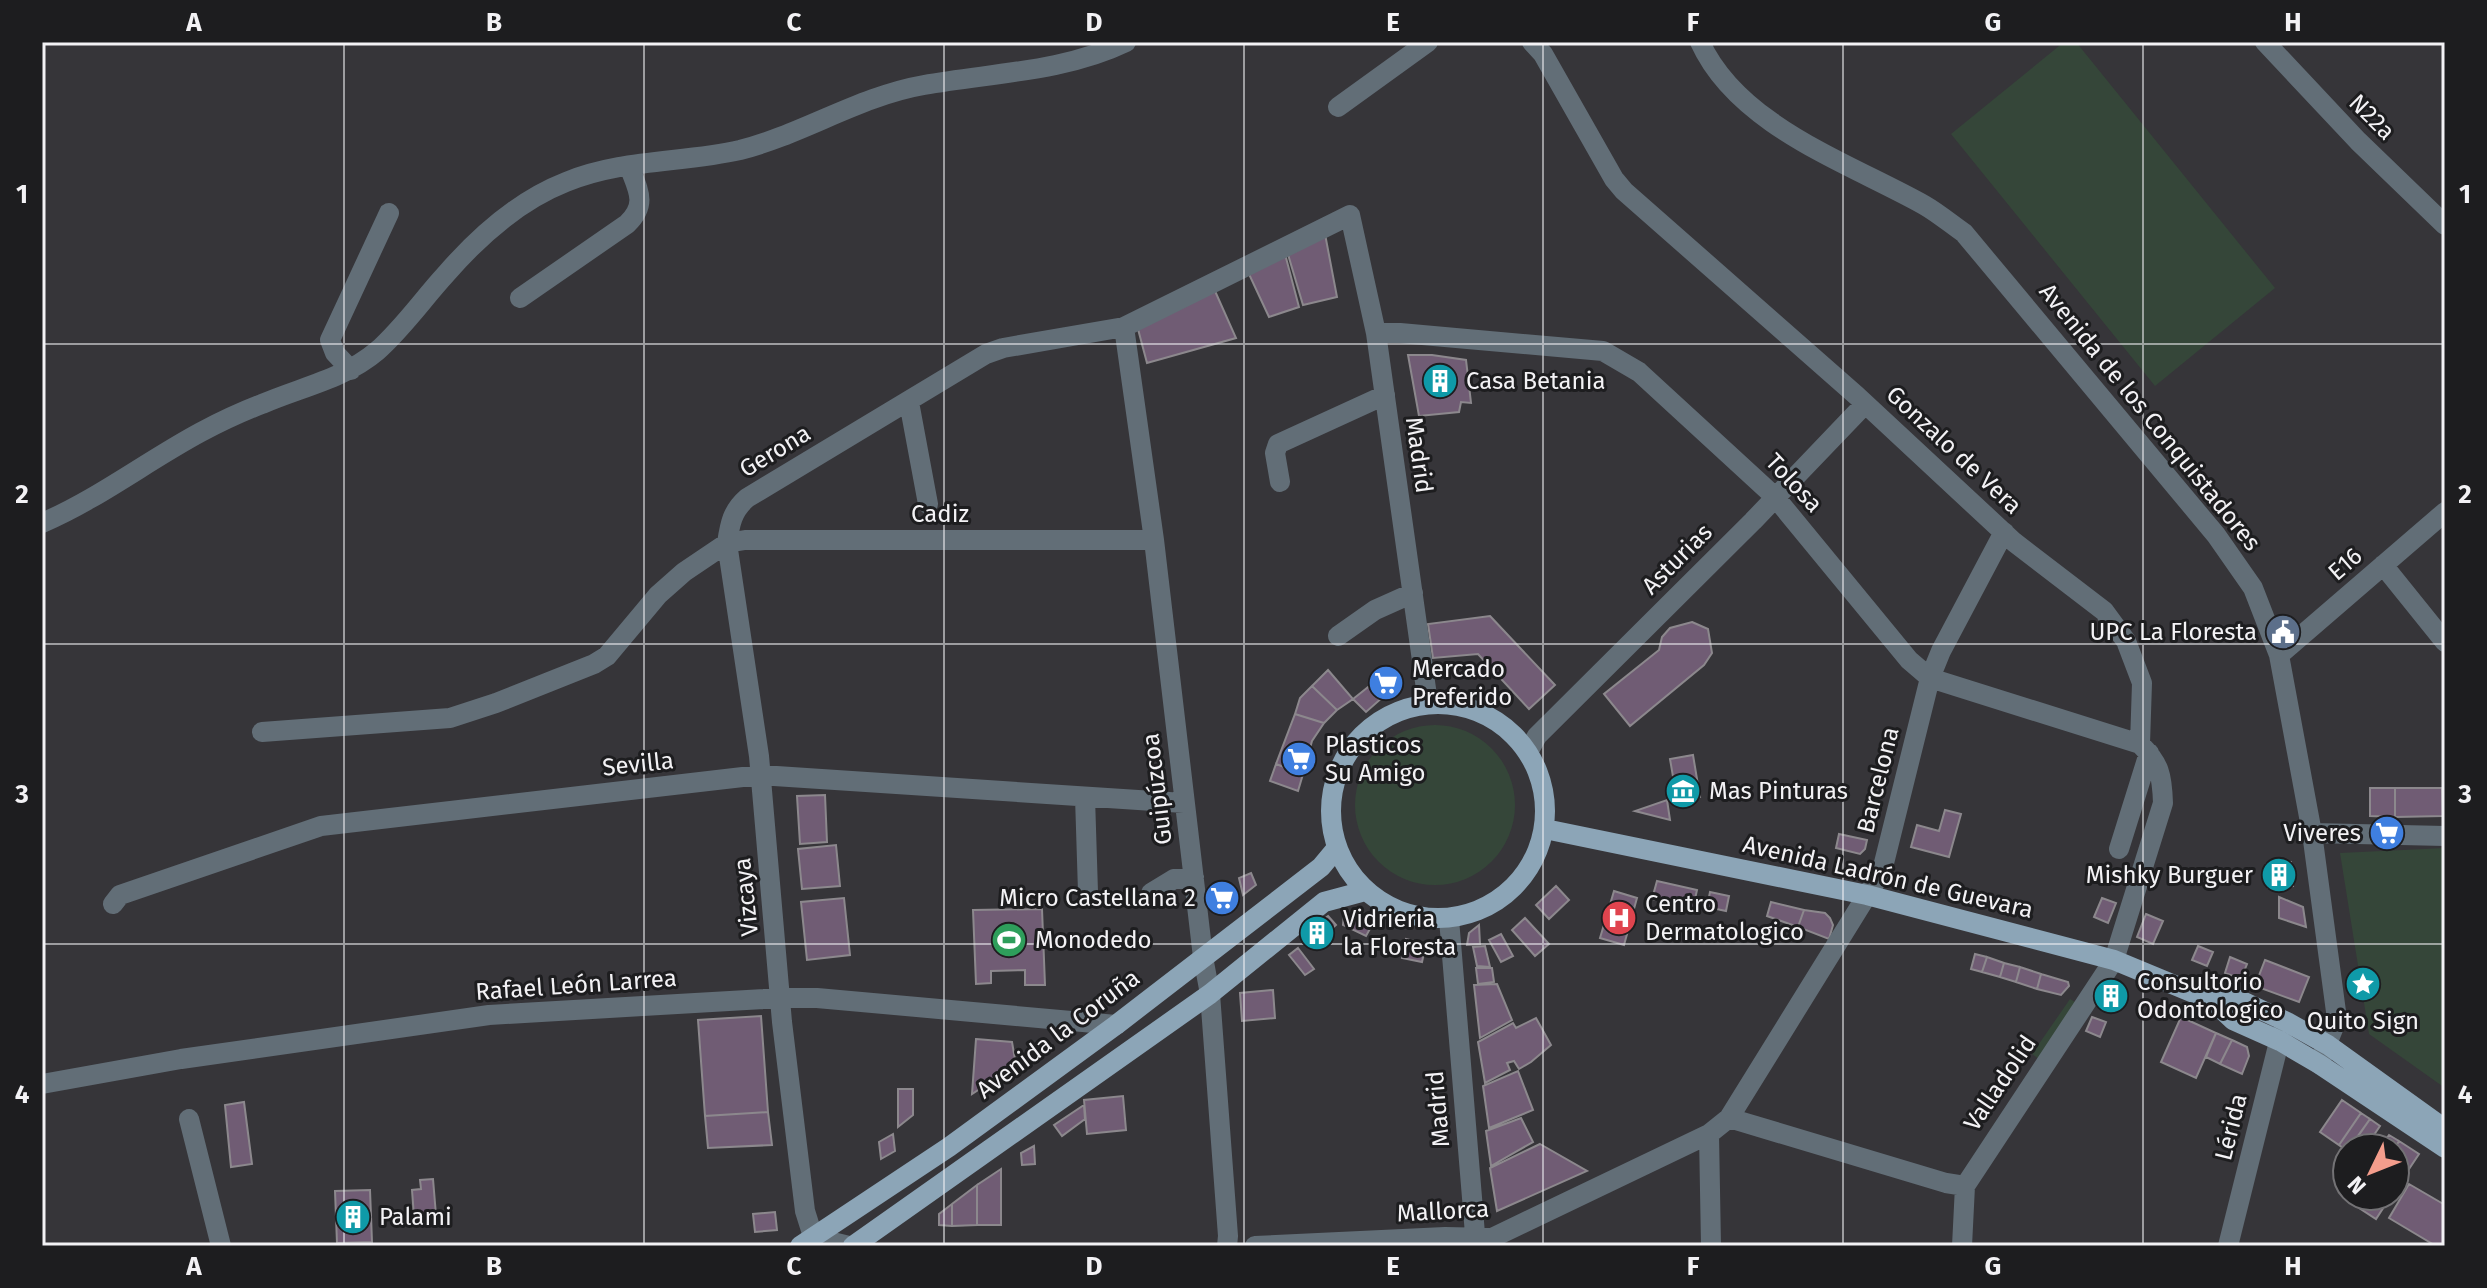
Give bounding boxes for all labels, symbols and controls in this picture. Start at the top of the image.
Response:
text: A [185,7,202,38]
text: B [486,7,502,38]
text: C [787,7,802,38]
text: D [1086,7,1103,38]
text: E [1386,7,1400,38]
text: F [1687,7,1700,38]
text: G [1985,7,2001,38]
text: H [2284,7,2302,38]
street label: N22a [2343,88,2401,146]
text: 1 [16,179,28,210]
text: 1 [2459,179,2471,210]
street label: Avenida de los Conquistadores [2034,278,2266,556]
building icon: Casa Betania [1421,362,1459,400]
place label: Casa Betania [1466,367,1606,395]
street label: Gonzalo de Vera [1881,380,2027,520]
street label: Madrid [1400,415,1438,495]
street label: Gerona [734,419,816,483]
street label: Tolosa [1760,448,1828,518]
text: 2 [15,479,29,510]
text: 2 [2458,479,2472,510]
street label: Cadiz [911,500,969,528]
street label: Asturias [1636,518,1718,600]
street label: E16 [2322,542,2368,586]
public building icon: UPC La Floresta [2264,613,2302,651]
place label: UPC La Floresta [2089,618,2257,646]
place label: Mercado Preferido [1412,655,1512,711]
supermarket icon: Mercado Preferido [1367,664,1405,702]
street label: Barcelona [1851,724,1905,836]
place label: Plasticos Su Amigo [1325,731,1426,787]
street label: Guipúzcoa [1136,732,1178,846]
supermarket icon: Plasticos Su Amigo [1280,740,1318,778]
street label: Sevilla [601,746,675,782]
museum icon: Mas Pinturas [1664,772,1702,810]
place label: Mas Pinturas [1709,777,1848,805]
text: 3 [14,779,29,810]
text: 3 [2457,779,2472,810]
supermarket icon: Viveres [2368,814,2406,852]
place label: Viveres [2283,819,2361,847]
street label: Avenida Ladrón de Guevara [1740,830,2036,924]
street label: Vizcaya [728,856,764,938]
building icon: Mishky Burguer [2260,856,2298,894]
place label: Mishky Burguer [2086,861,2254,889]
supermarket icon: Micro Castellana 2 [1203,879,1241,917]
place label: Micro Castellana 2 [999,884,1196,912]
place label: Centro Dermatologico [1645,890,1804,946]
hospital icon: Centro Dermatologico [1600,899,1638,937]
place label: Vidrieria la Floresta [1343,905,1456,961]
building icon: Vidrieria la Floresta [1298,914,1336,952]
sports icon: Monodedo [990,921,1028,959]
place label: Monodedo [1035,926,1152,954]
street label: Rafael León Larrea [474,964,678,1006]
street label: Avenida la Coruña [971,964,1145,1104]
place icon: Quito Sign [2344,965,2382,1003]
place label: Consultorio Odontologico [2137,968,2284,1024]
building icon: Consultorio Odontologico [2092,977,2130,1015]
place label: Quito Sign [2307,1007,2419,1035]
street label: Valladolid [1958,1030,2042,1136]
street label: Madrid [1421,1070,1455,1148]
text: 4 [15,1079,30,1110]
text: 4 [2458,1079,2473,1110]
street label: Lérida [2209,1091,2253,1163]
north arrow [2331,1132,2411,1212]
text: N [2342,1171,2372,1200]
street label: Mallorca [1396,1195,1490,1227]
building icon: Palami [334,1198,372,1236]
place label: Palami [379,1203,452,1231]
text: A [185,1251,202,1282]
text: B [486,1251,502,1282]
text: C [787,1251,802,1282]
text: D [1086,1251,1103,1282]
text: E [1386,1251,1400,1282]
text: F [1687,1251,1700,1282]
text: G [1985,1251,2001,1282]
text: H [2284,1251,2302,1282]

